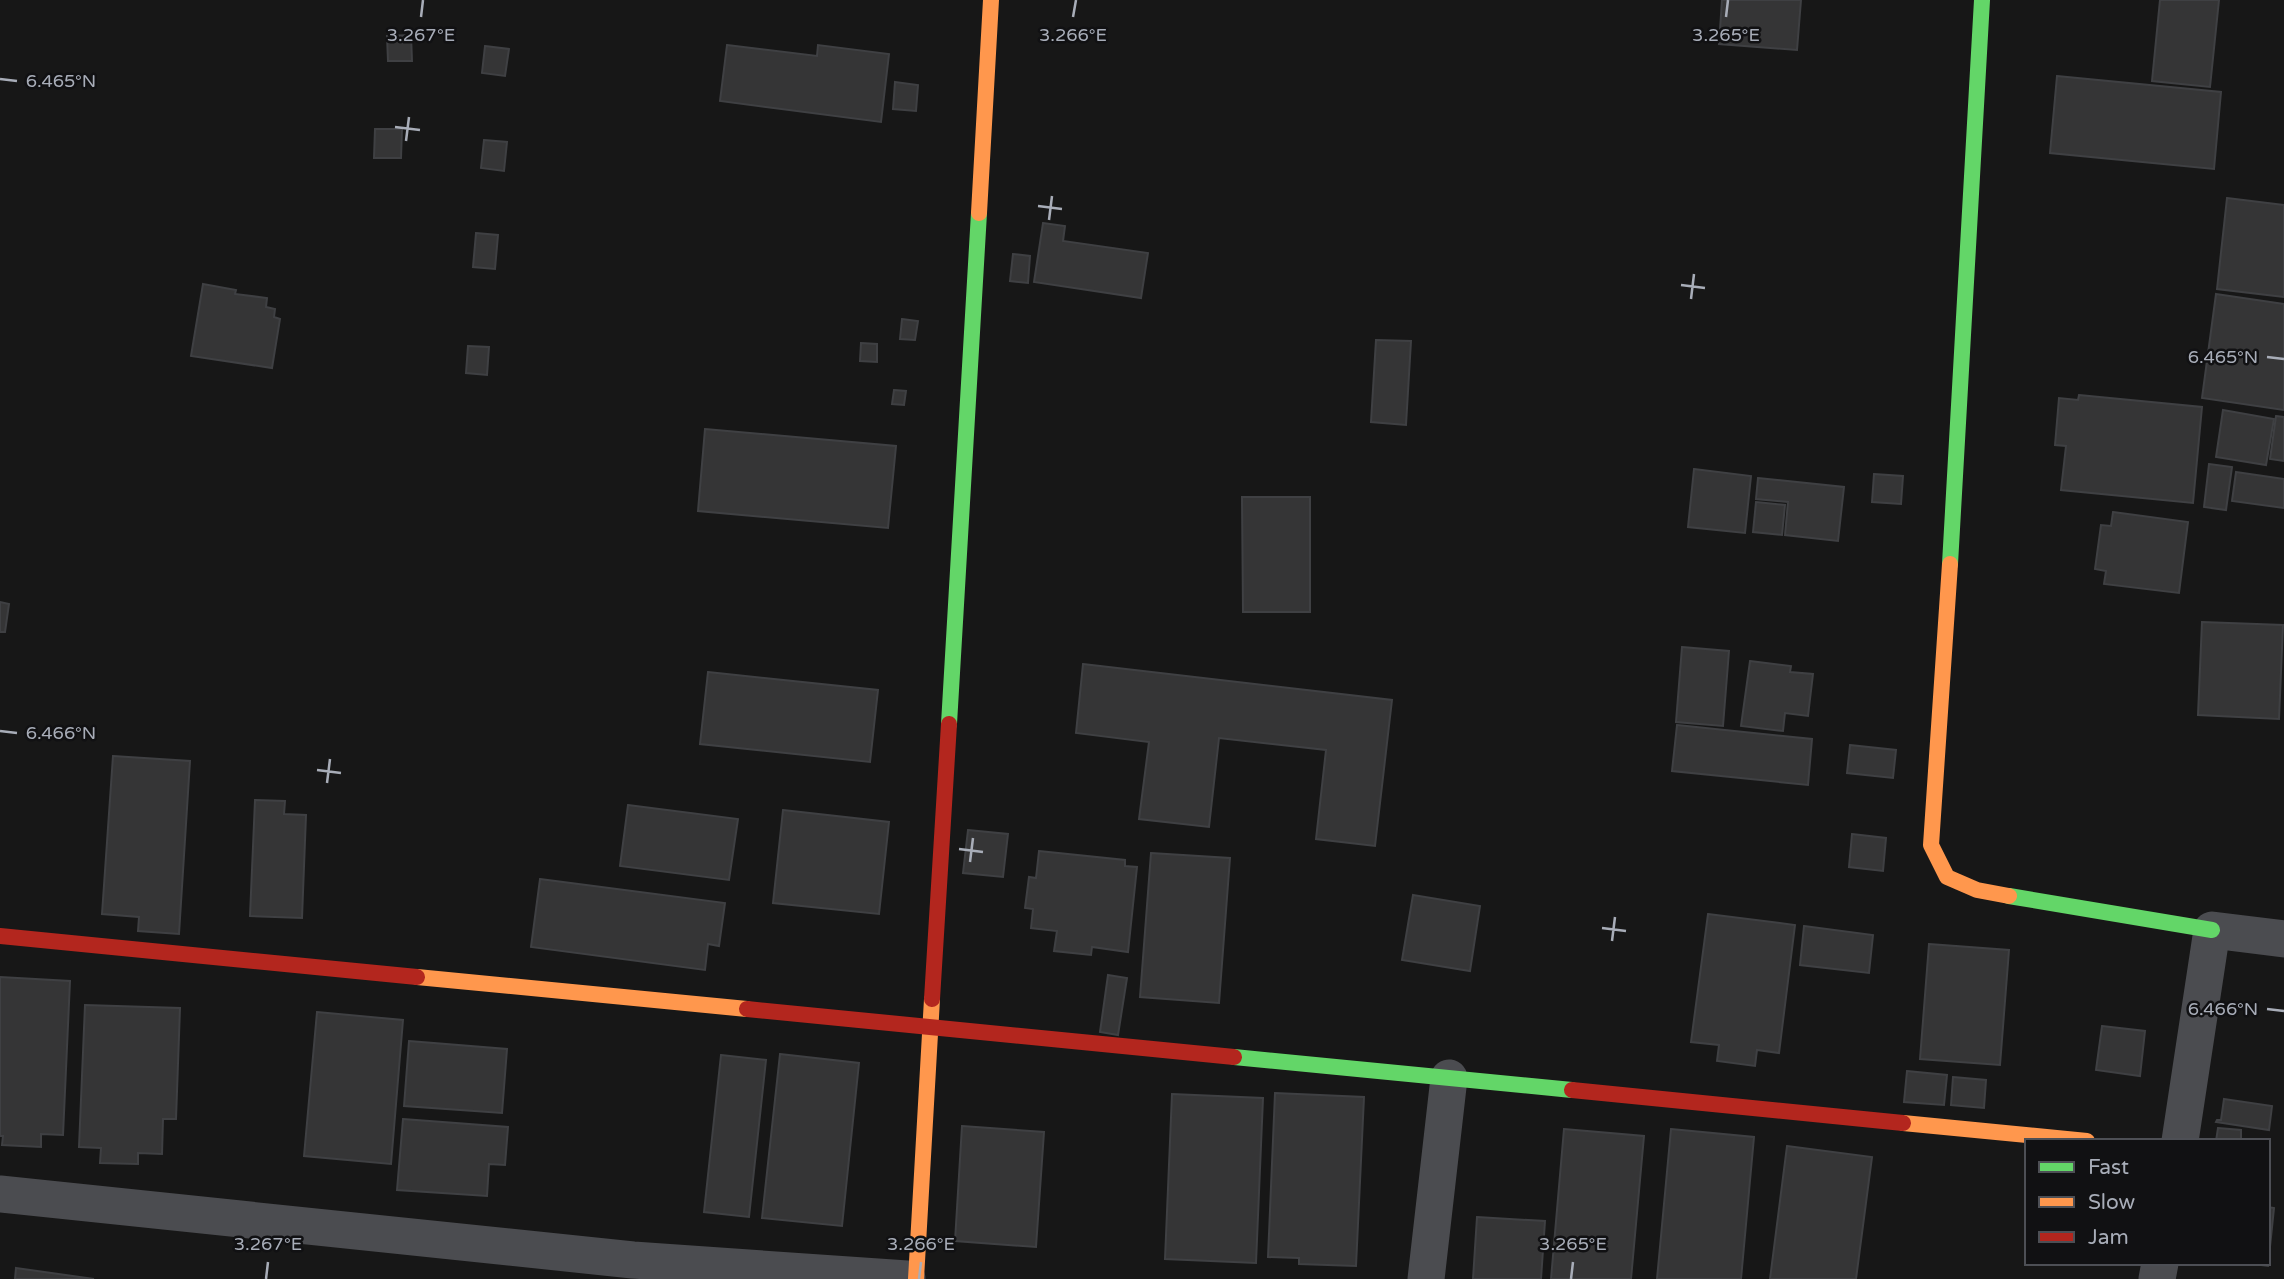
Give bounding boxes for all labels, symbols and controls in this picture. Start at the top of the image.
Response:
text: 3.267°E [387,24,455,46]
text: 3.266°E [1039,24,1107,46]
text: 3.265°E [1692,24,1760,46]
text: 6.465°N [26,70,96,92]
text: 6.465°N [2188,346,2258,368]
text: 6.466°N [26,722,96,744]
text: 6.466°N [2188,998,2258,1020]
legend [2025,1139,2270,1265]
text: Fast [2088,1155,2129,1180]
text: Slow [2088,1190,2136,1215]
text: Jam [2088,1225,2129,1250]
text: 3.267°E [234,1233,302,1255]
text: 3.266°E [887,1233,955,1255]
text: 3.265°E [1539,1233,1607,1255]

